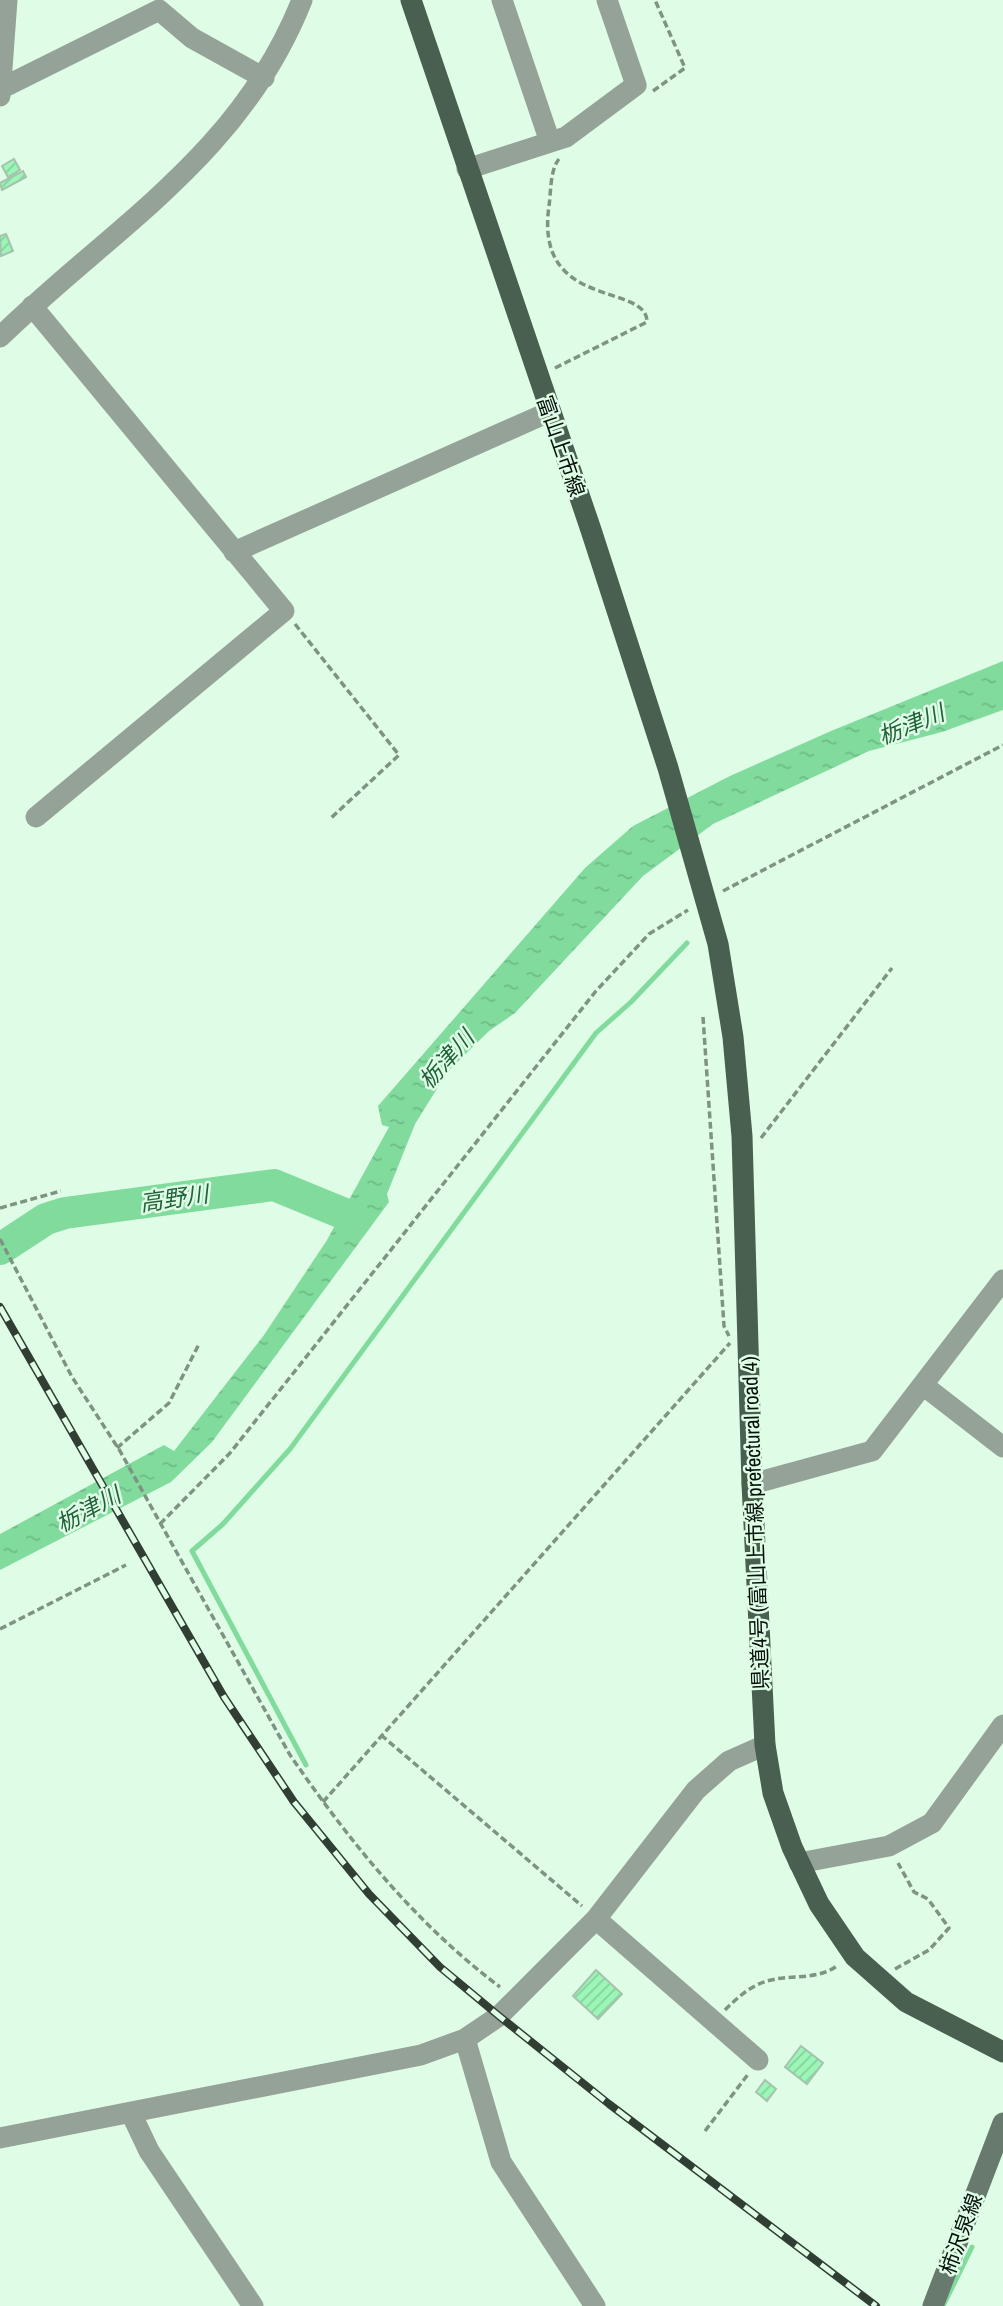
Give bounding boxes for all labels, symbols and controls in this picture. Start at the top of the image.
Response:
street label: 富山上市線 [530,392,592,500]
water label: 栃津川 [873,696,952,751]
water label: 栃津川 [411,1021,483,1095]
water label: 高野川 [138,1177,213,1218]
street label: 県道4号 (富山上市線 prefectural road 4) [735,1356,775,1690]
water label: 栃津川 [50,1478,128,1539]
street label: 柿沢泉線 [933,2190,989,2278]

